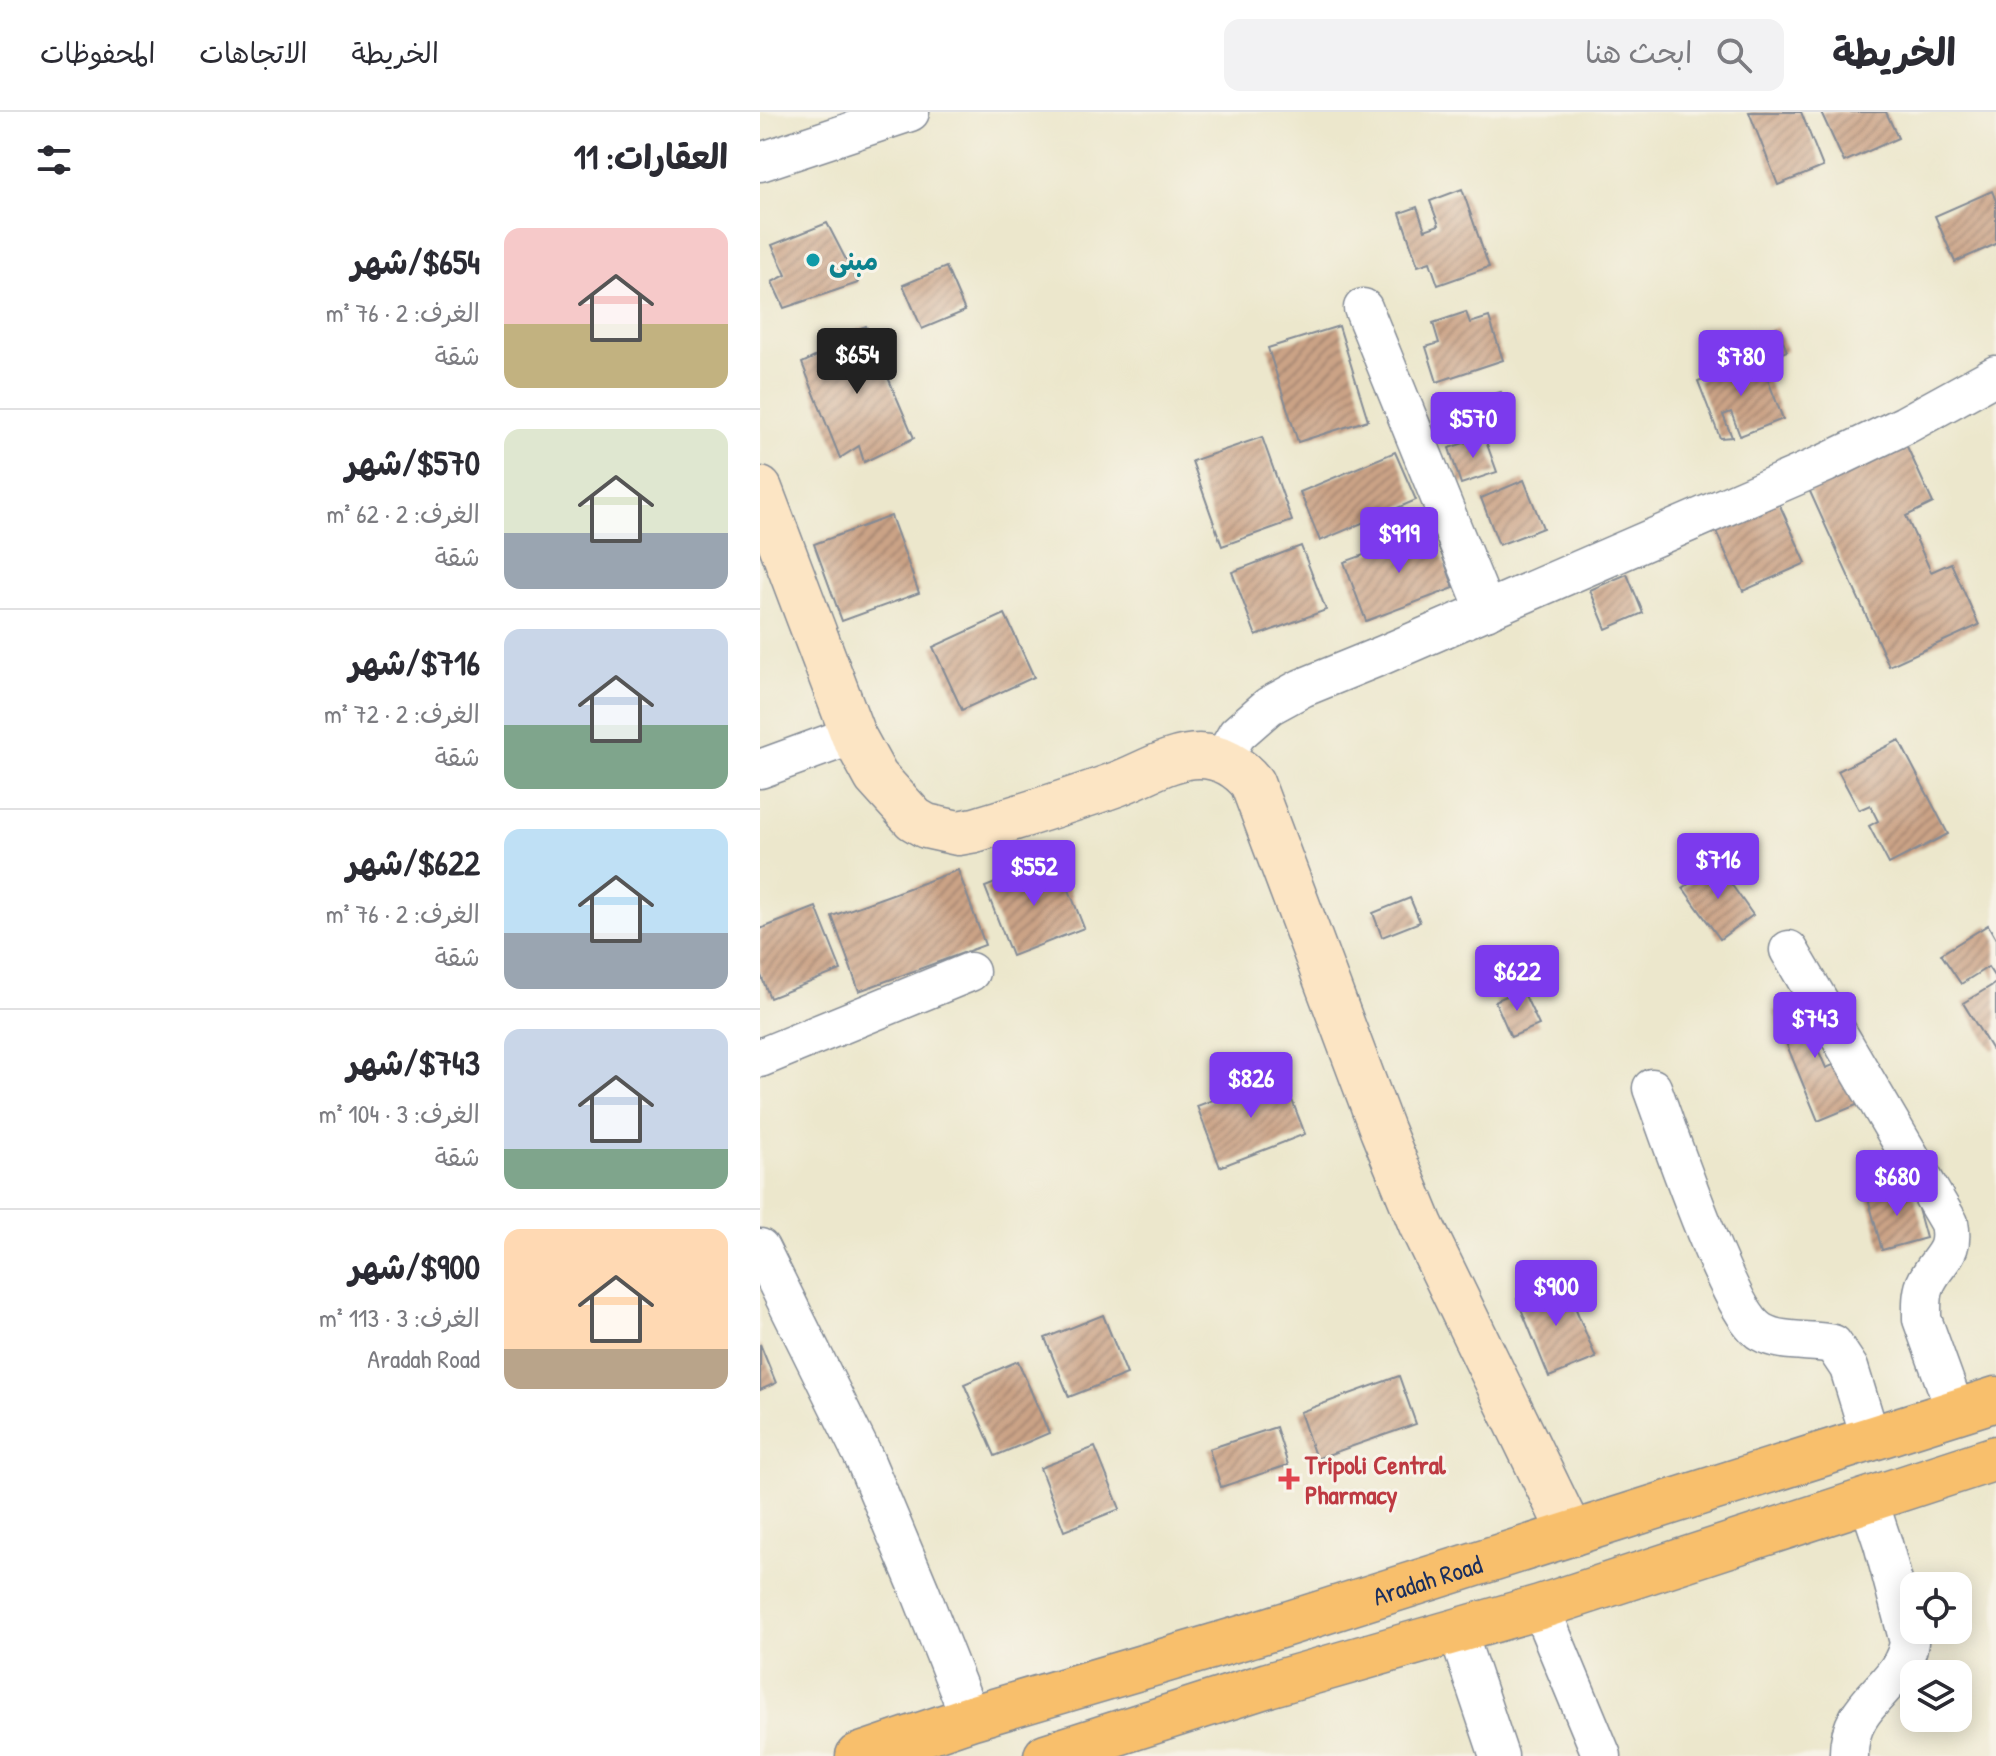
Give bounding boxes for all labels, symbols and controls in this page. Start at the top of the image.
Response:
search box [1224,19,1784,91]
text: الخريطة [1832,26,1956,78]
text: ابحث هنا [1585,32,1692,72]
icon: search [1712,33,1756,77]
text: المحفوظات [40,34,155,72]
text: الاتجاهات [199,34,307,72]
text: الخريطة [351,34,439,72]
text: العقارات: 11 [574,134,728,180]
icon: filters [32,138,76,182]
text: $654/شهر [351,239,480,285]
place label: مبنى [829,243,878,278]
marker: مبنى [804,251,822,269]
icon: home [568,260,664,356]
text: الغرف: 2 · 76 m² [326,295,480,330]
pin: $654 [810,328,904,396]
pin: $780 [1694,330,1788,398]
text: $654 [835,336,879,371]
text: شقة [435,338,480,373]
text: $780 [1717,338,1765,373]
pin: $570 [1426,392,1520,460]
text: $570 [1449,400,1497,435]
text: $570/شهر [345,440,480,486]
icon: home [568,461,664,557]
text: الغرف: 2 · 62 m² [326,496,480,531]
pin: $919 [1352,507,1446,575]
text: $919 [1378,515,1420,550]
text: شقة [435,539,480,574]
text: $716/شهر [349,640,480,686]
icon: home [568,661,664,757]
text: الغرف: 2 · 72 m² [324,696,480,731]
text: شقة [435,739,480,774]
pin: $716 [1671,833,1765,901]
text: $622/شهر [346,840,480,886]
pin: $552 [987,840,1081,908]
text: $716 [1695,841,1741,876]
text: $552 [1010,848,1058,883]
icon: home [568,861,664,957]
text: الغرف: 2 · 76 m² [326,896,480,931]
text: شقة [435,939,480,974]
pin: $622 [1470,945,1564,1013]
text: $622 [1493,953,1541,988]
pin: $743 [1768,992,1862,1060]
text: $743 [1791,1000,1839,1035]
text: $743/شهر [347,1040,480,1086]
pin: $826 [1204,1052,1298,1120]
text: $826 [1228,1060,1274,1095]
icon: home [568,1061,664,1157]
text: الغرف: 3 · 104 m² [319,1096,480,1131]
text: شقة [435,1139,480,1174]
pin: $680 [1850,1150,1944,1218]
text: $680 [1874,1158,1920,1193]
text: $900/شهر [349,1244,480,1290]
pin: $900 [1509,1260,1603,1328]
icon: home [568,1261,664,1357]
text: $900 [1533,1268,1579,1303]
text: الغرف: 3 · 113 m² [319,1300,480,1335]
text: Aradah Road [367,1341,480,1376]
place label: Tripoli Central Pharmacy [1304,1447,1447,1513]
marker: Tripoli Central Pharmacy [1280,1470,1298,1488]
street label: Aradah Road [1368,1546,1486,1613]
map controls [1900,1572,1972,1732]
button: locate [1900,1572,1972,1644]
button: layers [1900,1660,1972,1732]

